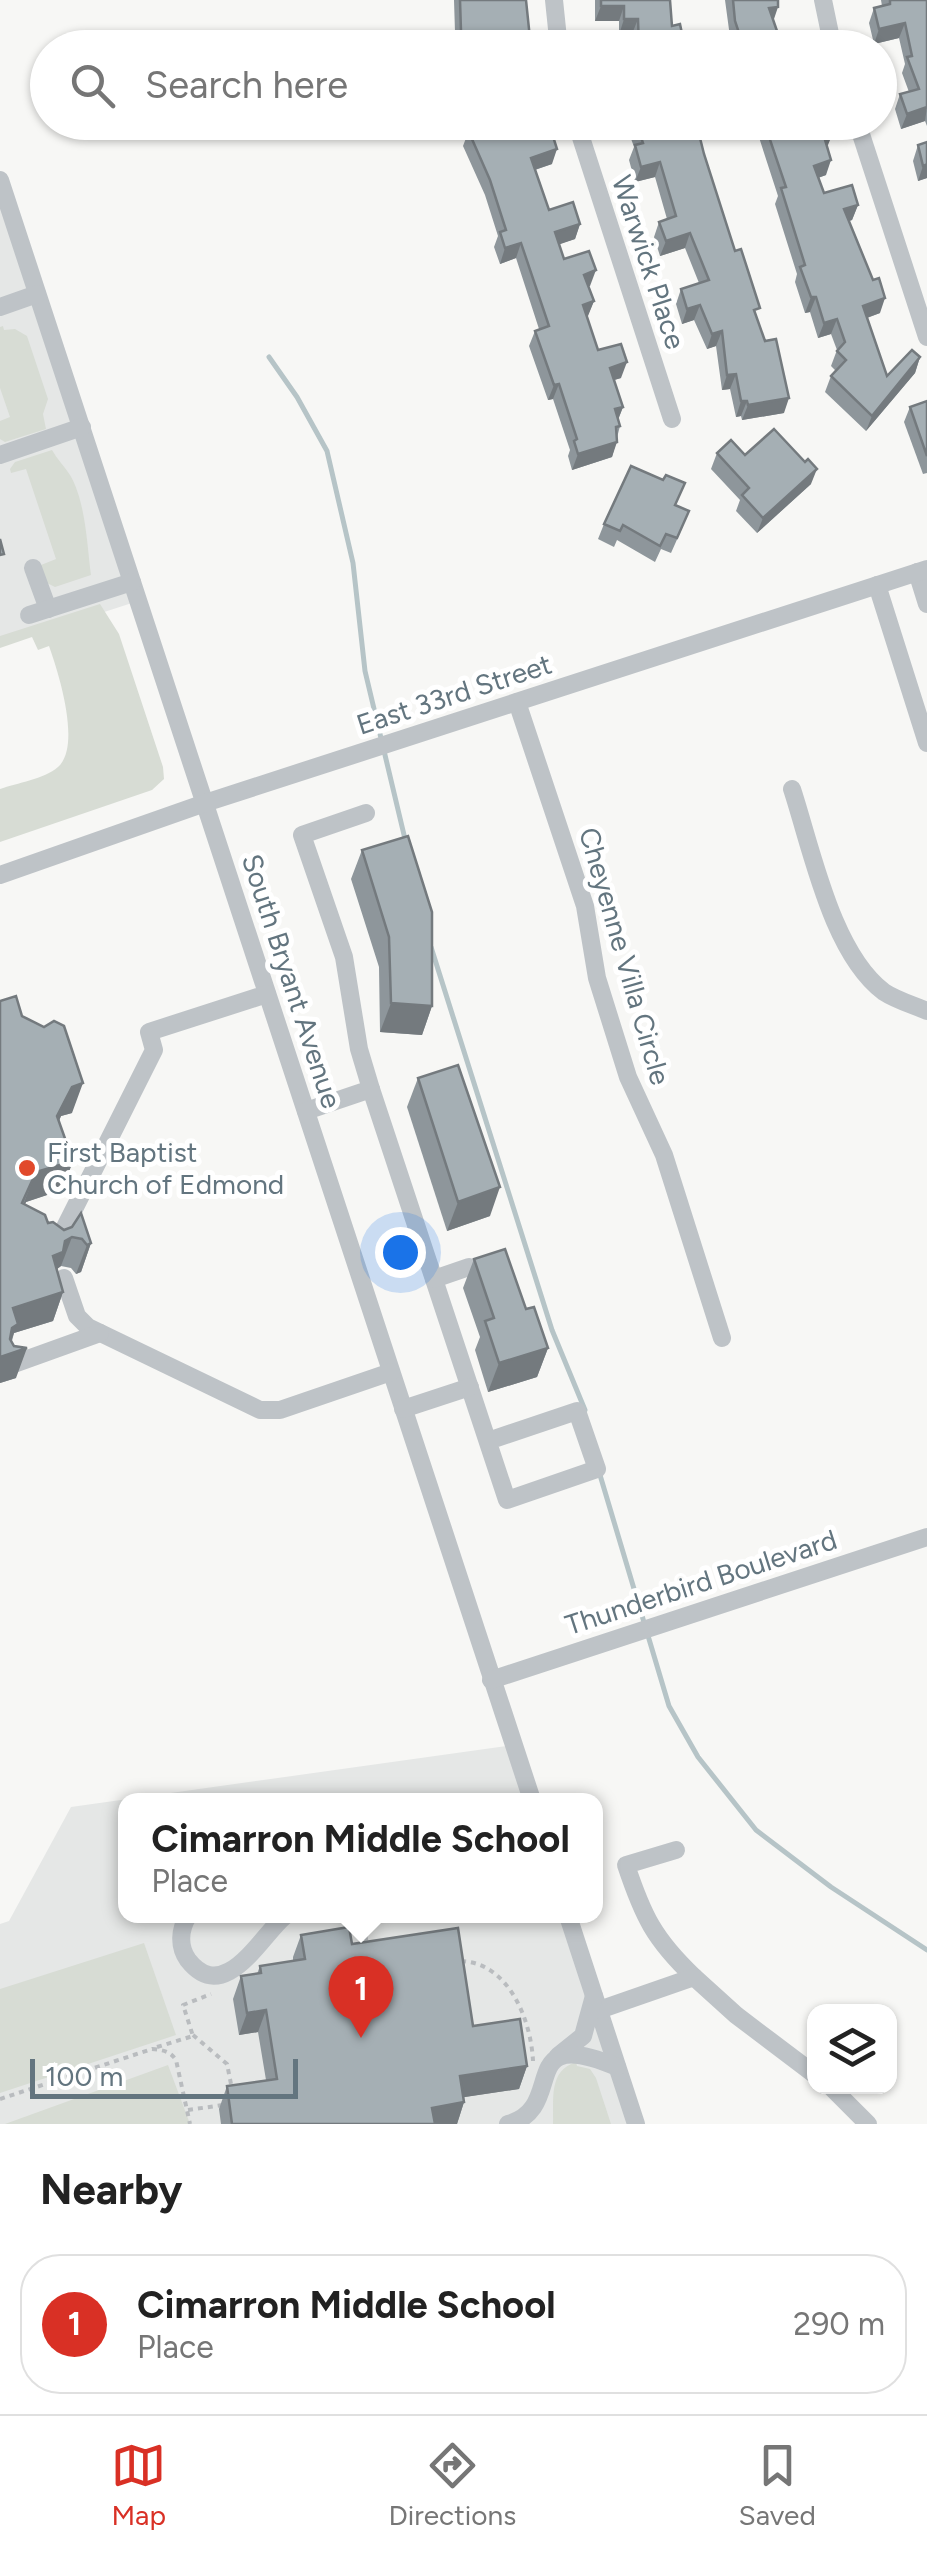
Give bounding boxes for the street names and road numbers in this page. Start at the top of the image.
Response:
street label: Warwick Place [605,171,693,353]
street label: East 33rd Street [352,646,556,742]
street label: Cheyenne Villa Circle [572,823,678,1089]
street label: South Bryant Avenue [235,850,349,1112]
street label: Thunderbird Boulevard [561,1522,841,1642]

